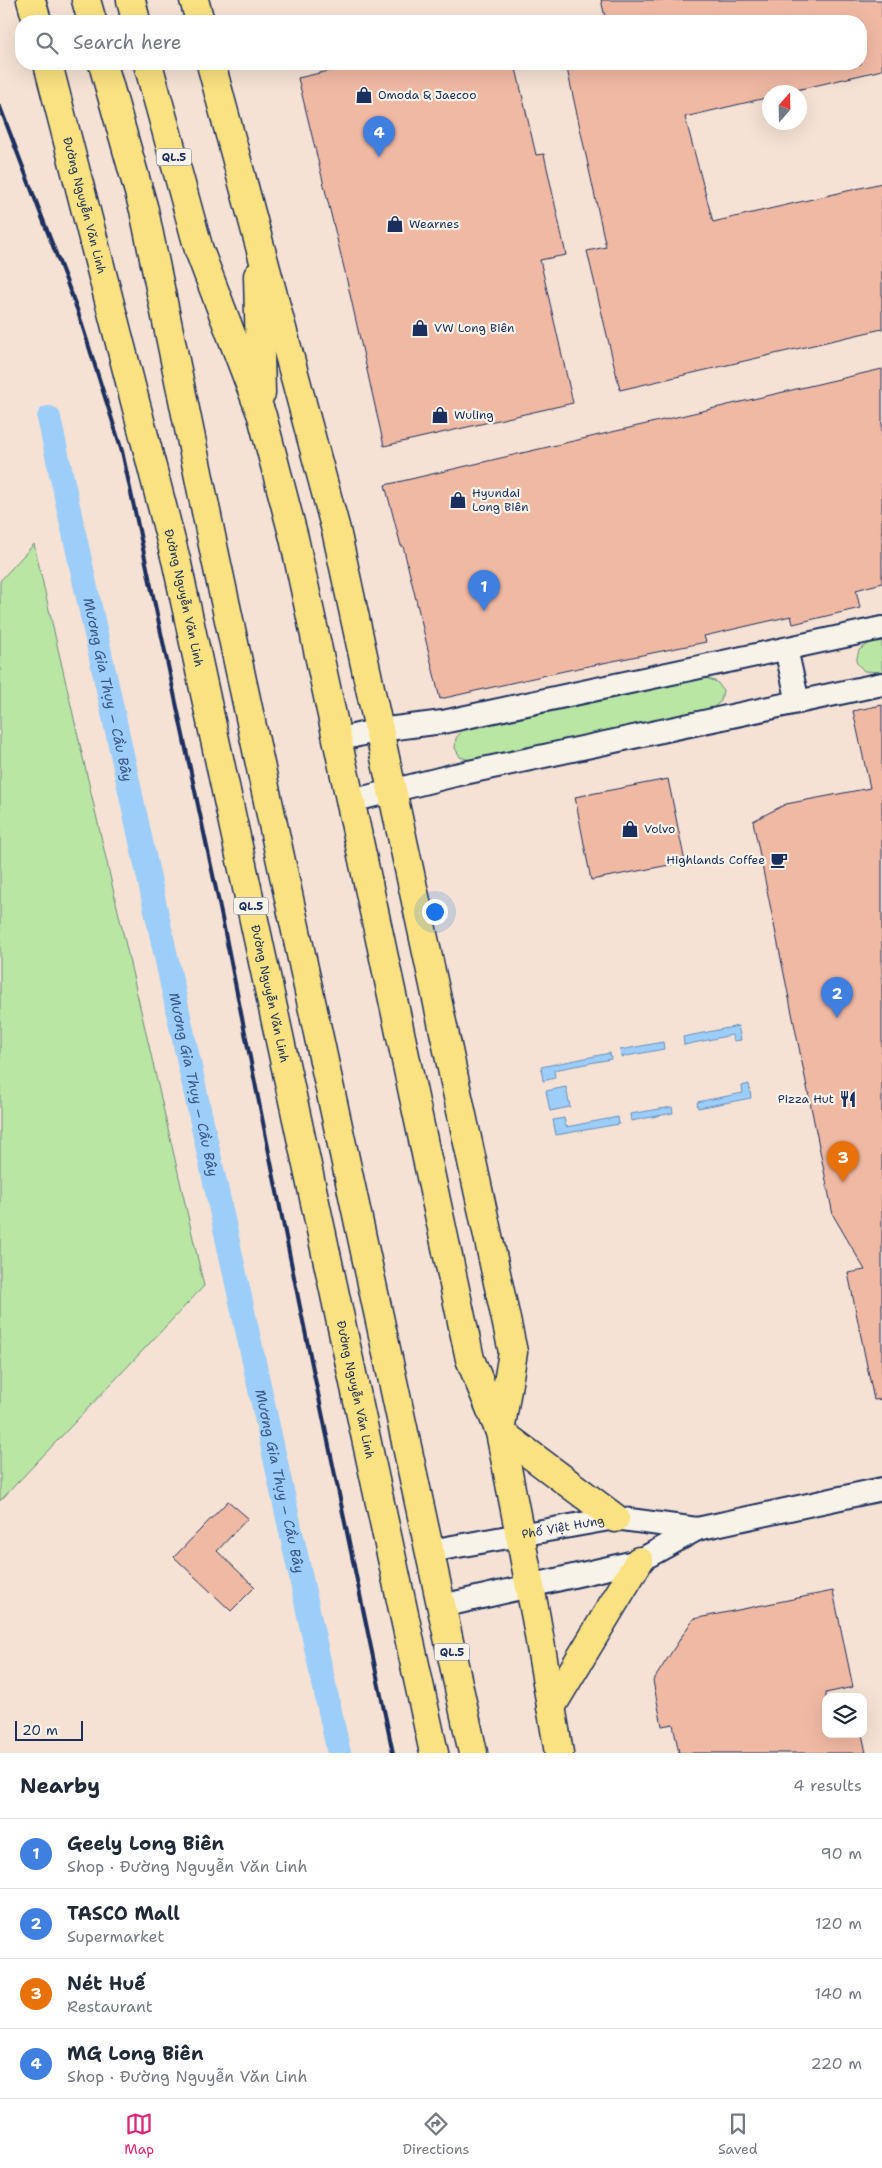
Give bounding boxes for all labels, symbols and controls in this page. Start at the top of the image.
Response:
search box [15,15,867,70]
icon: search [33,29,61,57]
text: Search here [73,30,182,55]
shop icon: Omoda & Jaecoo [354,85,374,105]
north arrow [762,85,807,130]
place label: Omoda & Jaecoo [378,87,476,103]
pin: 4 [363,116,395,157]
street label: Đường Nguyễn Văn Linh [59,135,110,276]
road number: QL.5 [156,148,192,166]
shop icon: Wearnes [385,214,405,234]
place label: Wearnes [409,216,459,232]
shop icon: VW Long Biên [410,318,430,338]
place label: VW Long Biên [434,320,514,336]
shop icon: Wuling [430,405,450,425]
place label: Wuling [454,407,494,423]
place label: Hyundai Long Biên [472,485,529,515]
shop icon: Hyundai Long Biên [448,490,468,510]
street label: Đường Nguyễn Văn Linh [160,527,207,668]
pin: 1 [468,570,500,611]
water label: Mương Gia Thụy – Cầu Bây [79,596,137,783]
shop icon: Volvo [620,819,640,839]
place label: Volvo [644,821,675,837]
cafe icon: Highlands Coffee [769,850,789,870]
place label: Highlands Coffee [666,852,765,868]
road number: QL.5 [234,898,268,914]
your location [422,899,448,925]
street label: Đường Nguyễn Văn Linh [247,923,293,1064]
pin: 2 [821,977,853,1018]
water label: Mương Gia Thụy – Cầu Bây [165,991,223,1178]
restaurant icon: Pizza Hut [838,1089,858,1109]
place label: Pizza Hut [778,1091,834,1107]
pin: 3 [827,1141,859,1182]
street label: Đường Nguyễn Văn Linh [333,1319,378,1460]
water label: Mương Gia Thụy – Cầu Bây [251,1388,309,1575]
street label: Phố Việt Hưng [520,1512,606,1543]
road number: QL.5 [434,1644,470,1660]
map controls [822,1693,867,1738]
button: layers [822,1693,867,1738]
scale bar [15,1718,82,1741]
text: 20 m [22,1721,58,1739]
text: Nearby [20,1772,100,1800]
text: 4 results [793,1775,862,1796]
text: Geely Long Biên [67,1831,224,1856]
text: 1 [32,1843,40,1864]
text: 90 m [821,1843,862,1864]
text: Shop · Đường Nguyễn Văn Linh [67,1856,307,1877]
text: TASCO Mall [67,1901,180,1926]
text: 2 [30,1913,42,1934]
text: 120 m [815,1913,862,1934]
text: Supermarket [67,1926,164,1947]
text: Nét Huế [67,1971,146,1996]
text: 3 [30,1983,42,2004]
text: 140 m [815,1983,862,2004]
text: Restaurant [67,1996,153,2017]
text: MG Long Biên [67,2041,204,2066]
text: 4 [30,2053,42,2074]
text: 220 m [810,2053,862,2074]
text: Shop · Đường Nguyễn Văn Linh [67,2066,307,2087]
tab: Map [124,2110,154,2158]
tab: Directions [403,2110,470,2158]
tab: Saved [718,2110,758,2158]

